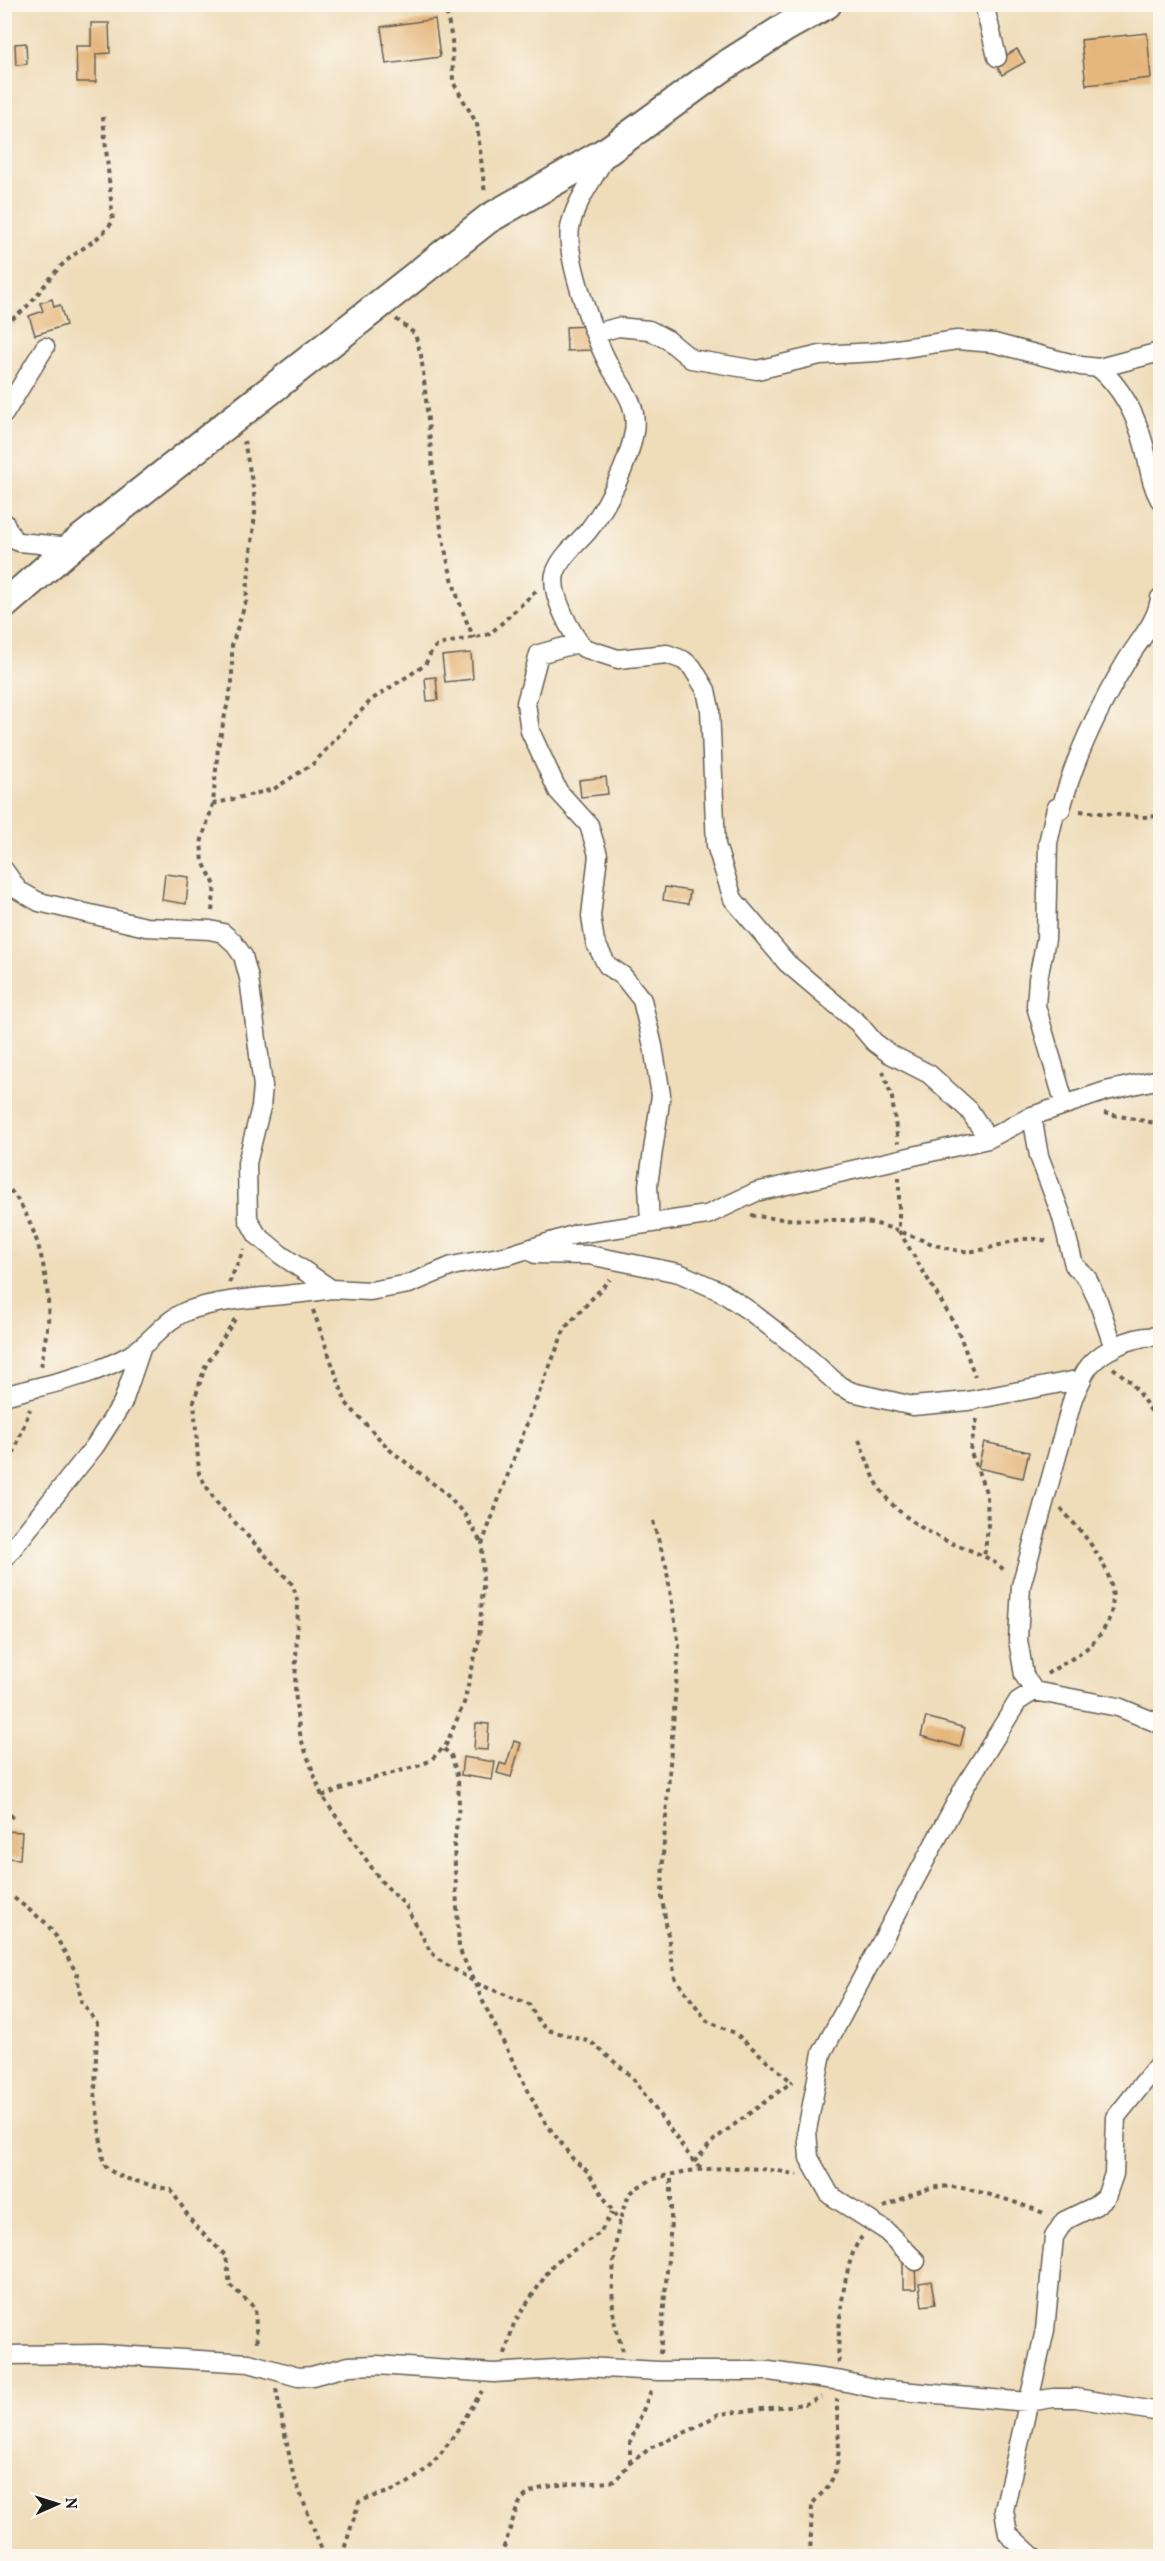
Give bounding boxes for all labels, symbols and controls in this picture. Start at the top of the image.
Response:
north arrow [27,2474,87,2534]
text: N [59,2497,81,2510]

